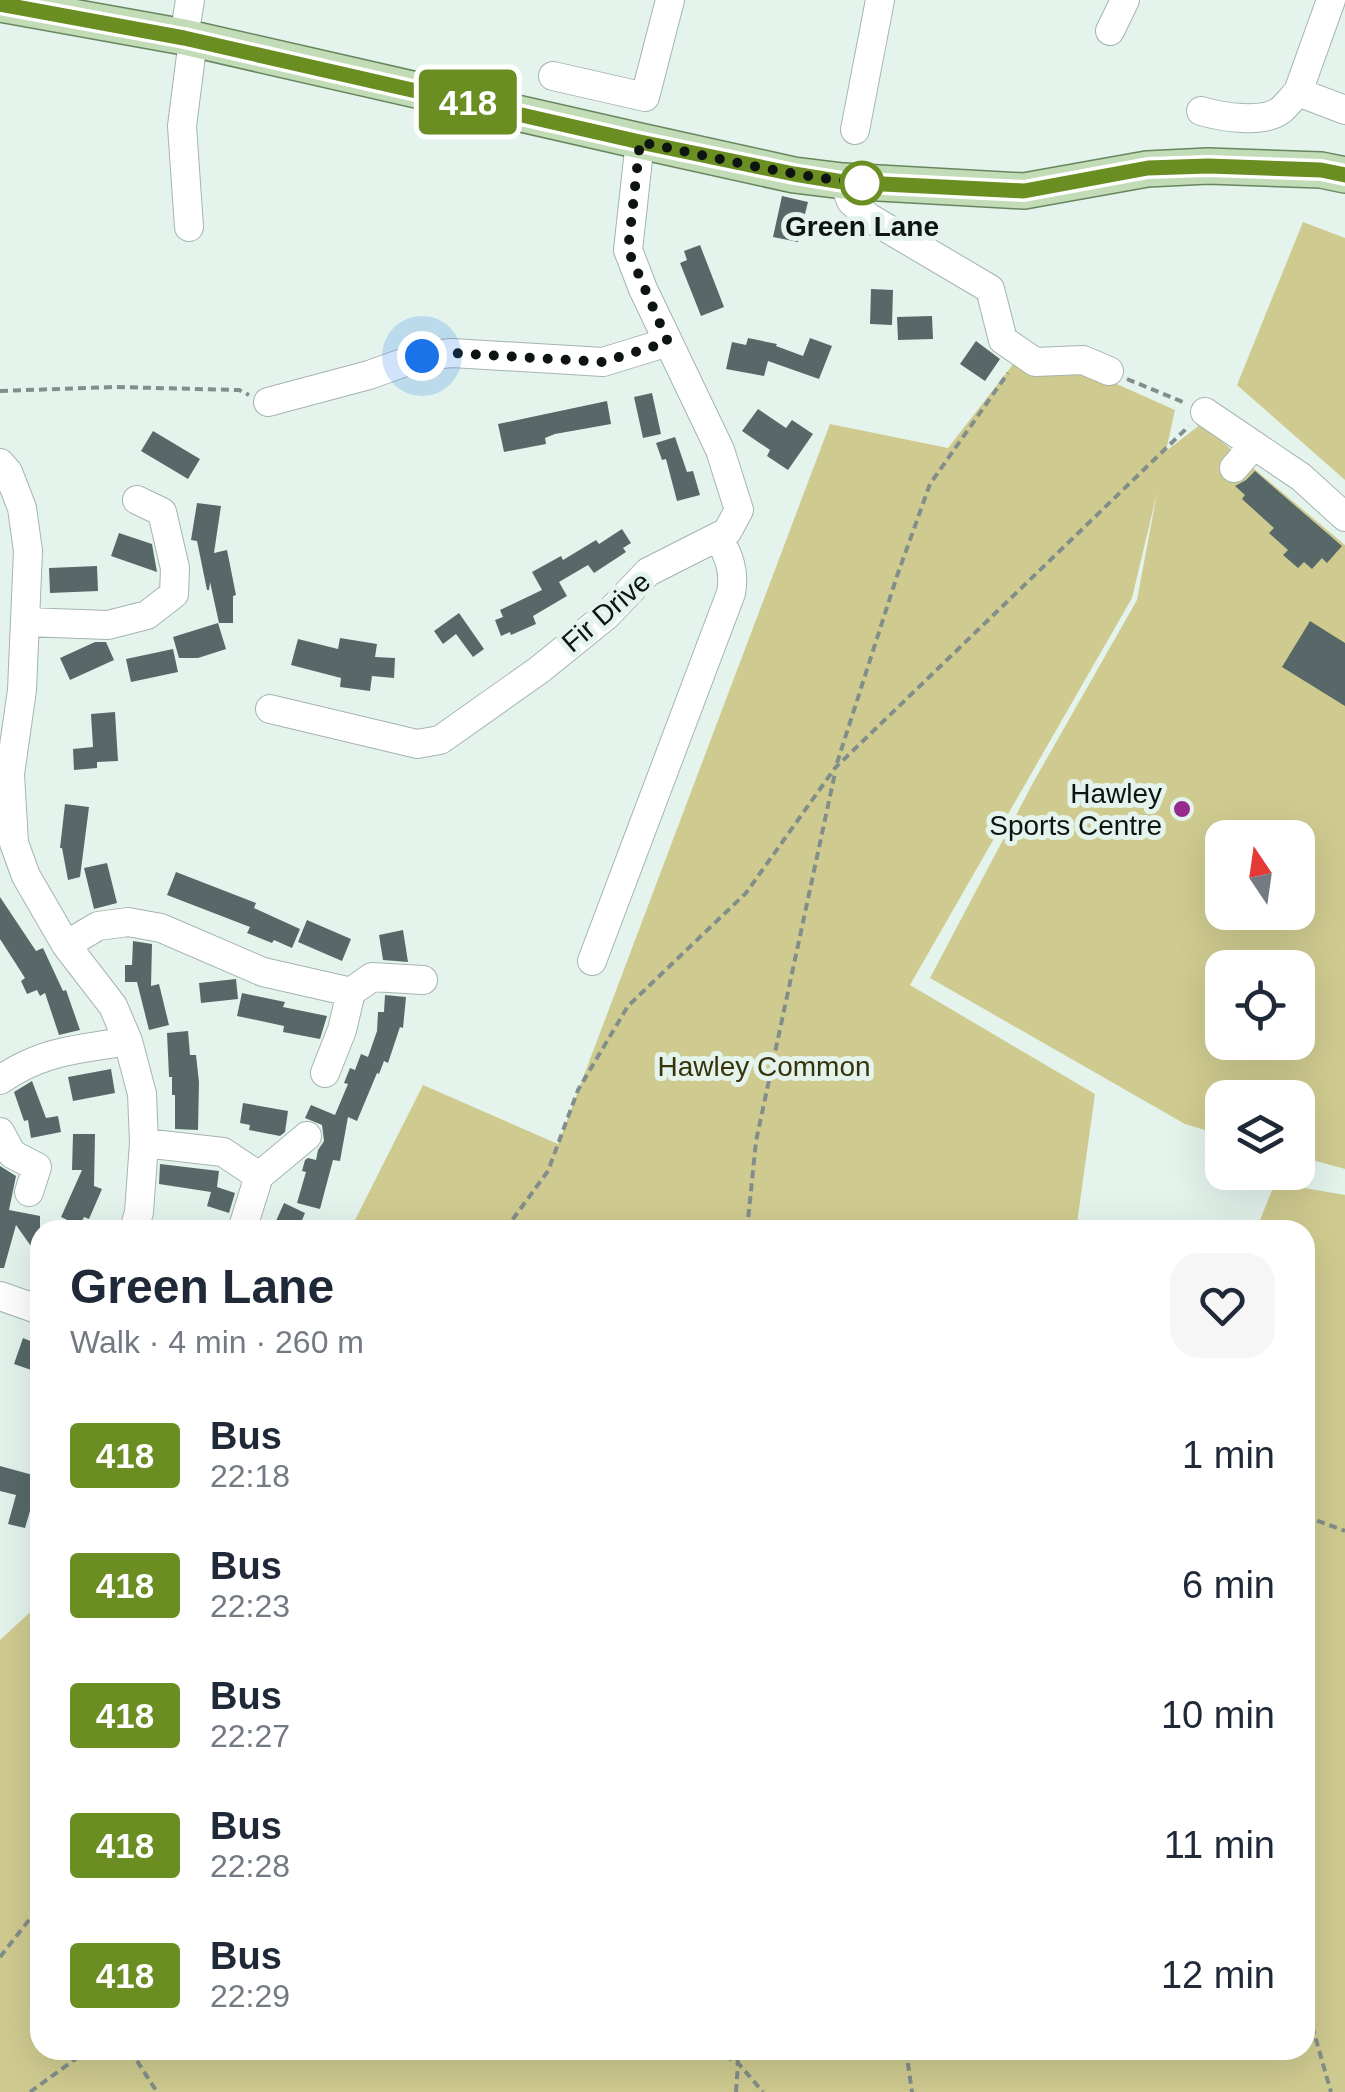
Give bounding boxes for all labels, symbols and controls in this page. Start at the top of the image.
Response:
line badge: 418 [410,70,526,134]
text: 418 [439,83,497,122]
marker: Green Lane [841,162,883,204]
place label: Green Lane [785,211,939,242]
your location [397,331,447,381]
street label: Fir Drive [556,566,656,658]
place label: Hawley Sports Centre [989,778,1162,841]
marker: Hawley Sports Centre [1171,798,1193,820]
north arrow [1205,820,1315,930]
map controls [1205,820,1315,1190]
button: locate [1205,950,1315,1060]
park label: Hawley Common [657,1051,871,1082]
button: layers [1205,1080,1315,1190]
button: heart [1170,1253,1275,1358]
text: Green Lane [70,1260,334,1313]
text: Walk · 4 min · 260 m [70,1324,364,1360]
text: Bus [210,1415,282,1457]
text: 1 min [1182,1434,1275,1476]
text: 418 [96,1436,154,1475]
text: 22:18 [210,1458,290,1494]
text: Bus [210,1545,282,1587]
text: 6 min [1182,1564,1275,1606]
text: 418 [96,1566,154,1605]
text: 22:23 [210,1588,290,1624]
text: Bus [210,1675,282,1717]
text: 10 min [1161,1694,1275,1736]
text: 418 [96,1696,154,1735]
text: 22:27 [210,1718,290,1754]
text: Bus [210,1805,282,1847]
text: 11 min [1164,1824,1275,1866]
text: 418 [96,1826,154,1865]
text: 22:28 [210,1848,290,1884]
text: Bus [210,1935,282,1977]
text: 12 min [1161,1954,1275,1996]
text: 418 [96,1956,154,1995]
text: 22:29 [210,1978,290,2014]

